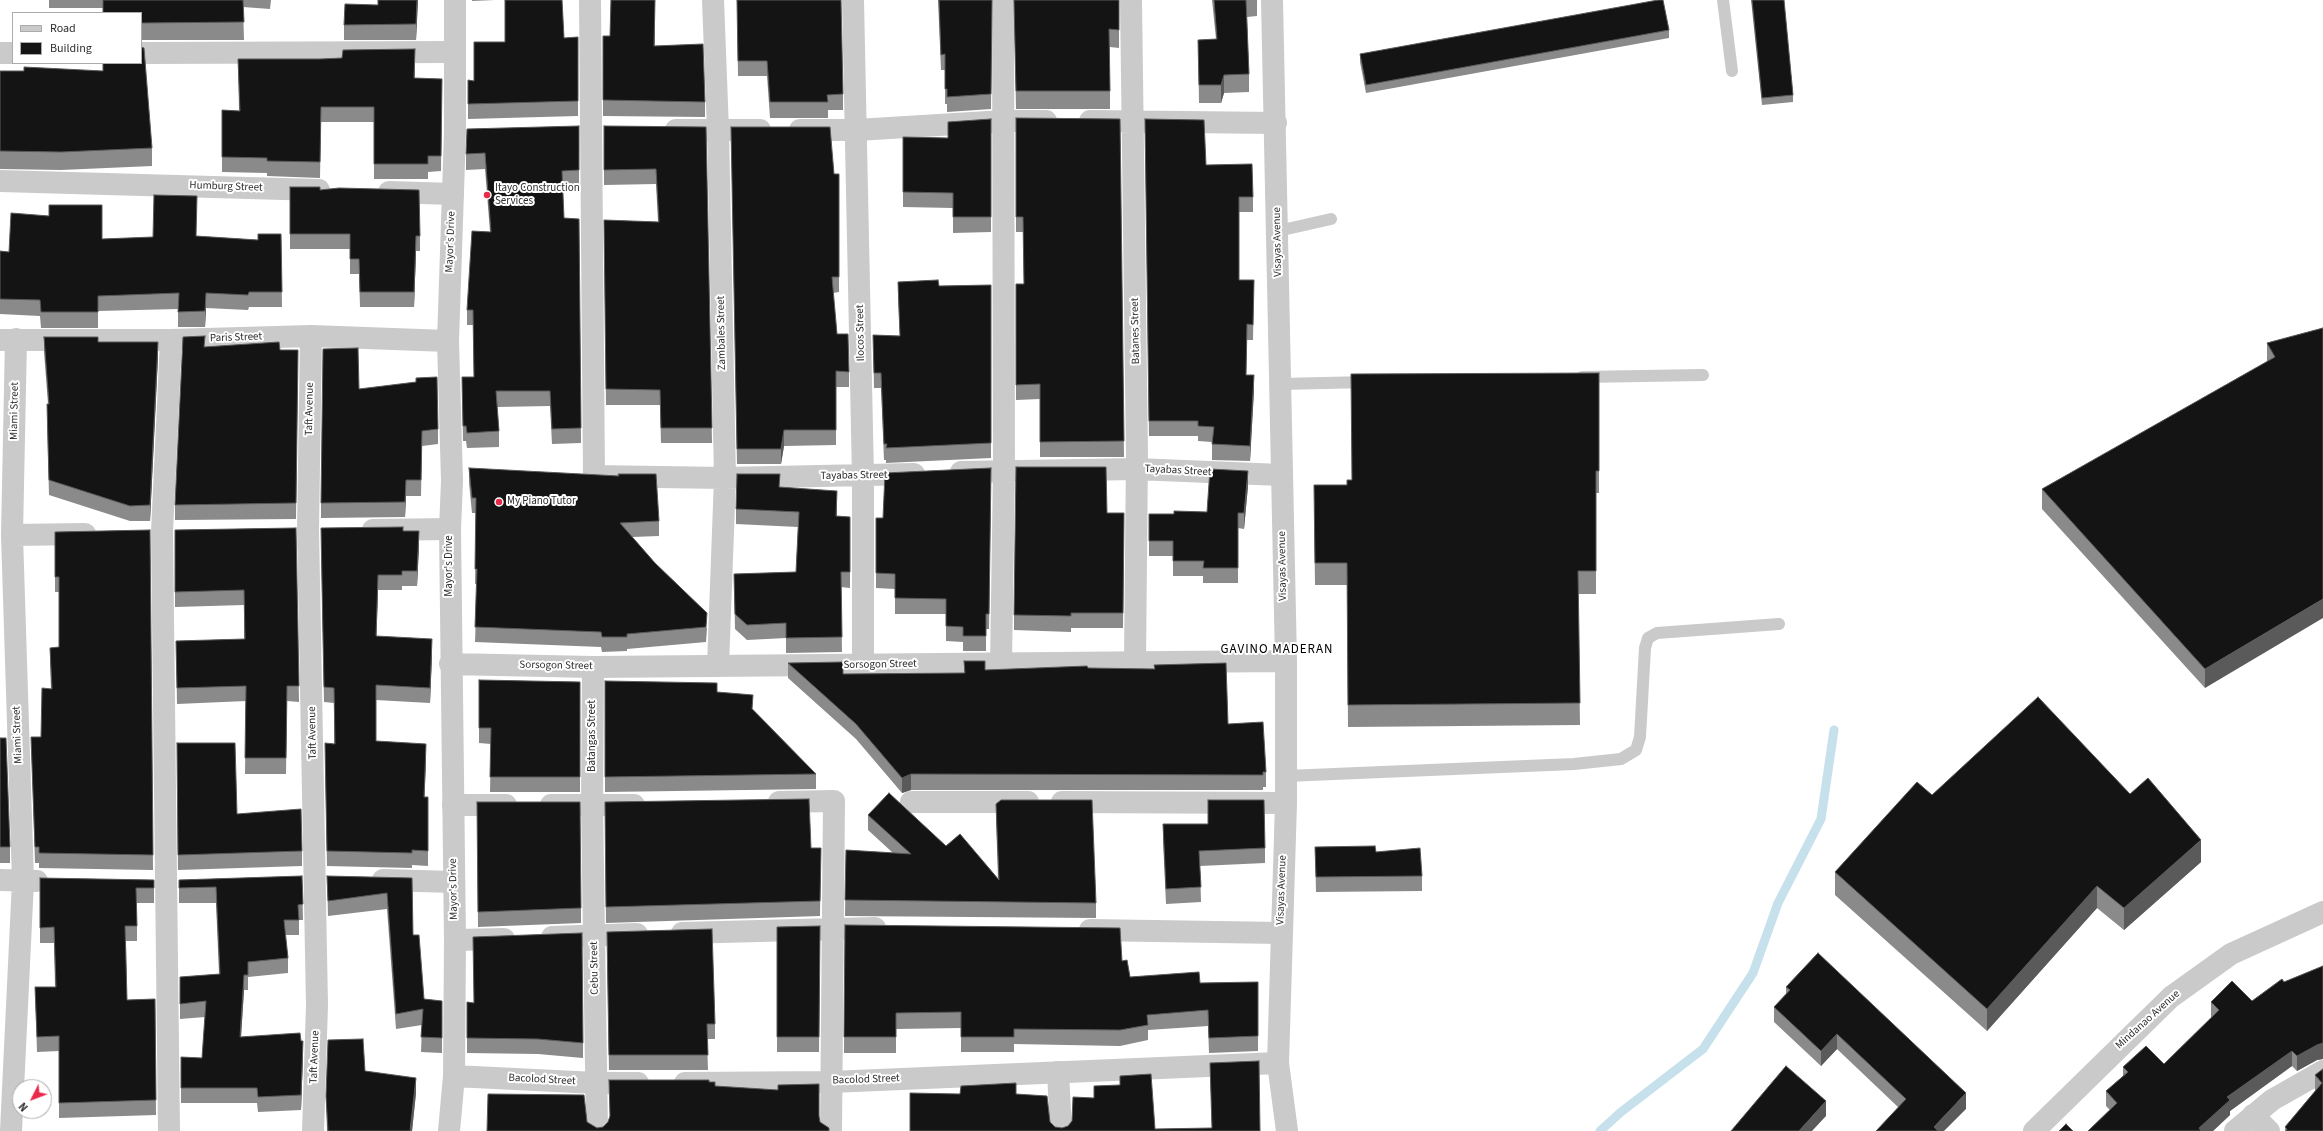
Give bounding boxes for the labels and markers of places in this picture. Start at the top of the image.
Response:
place label: Itayo Construction Services [495,182,580,208]
marker: Itayo Construction Services [482,190,492,200]
place label: My Piano Tutor [507,495,576,509]
marker: My Piano Tutor [494,497,504,507]

